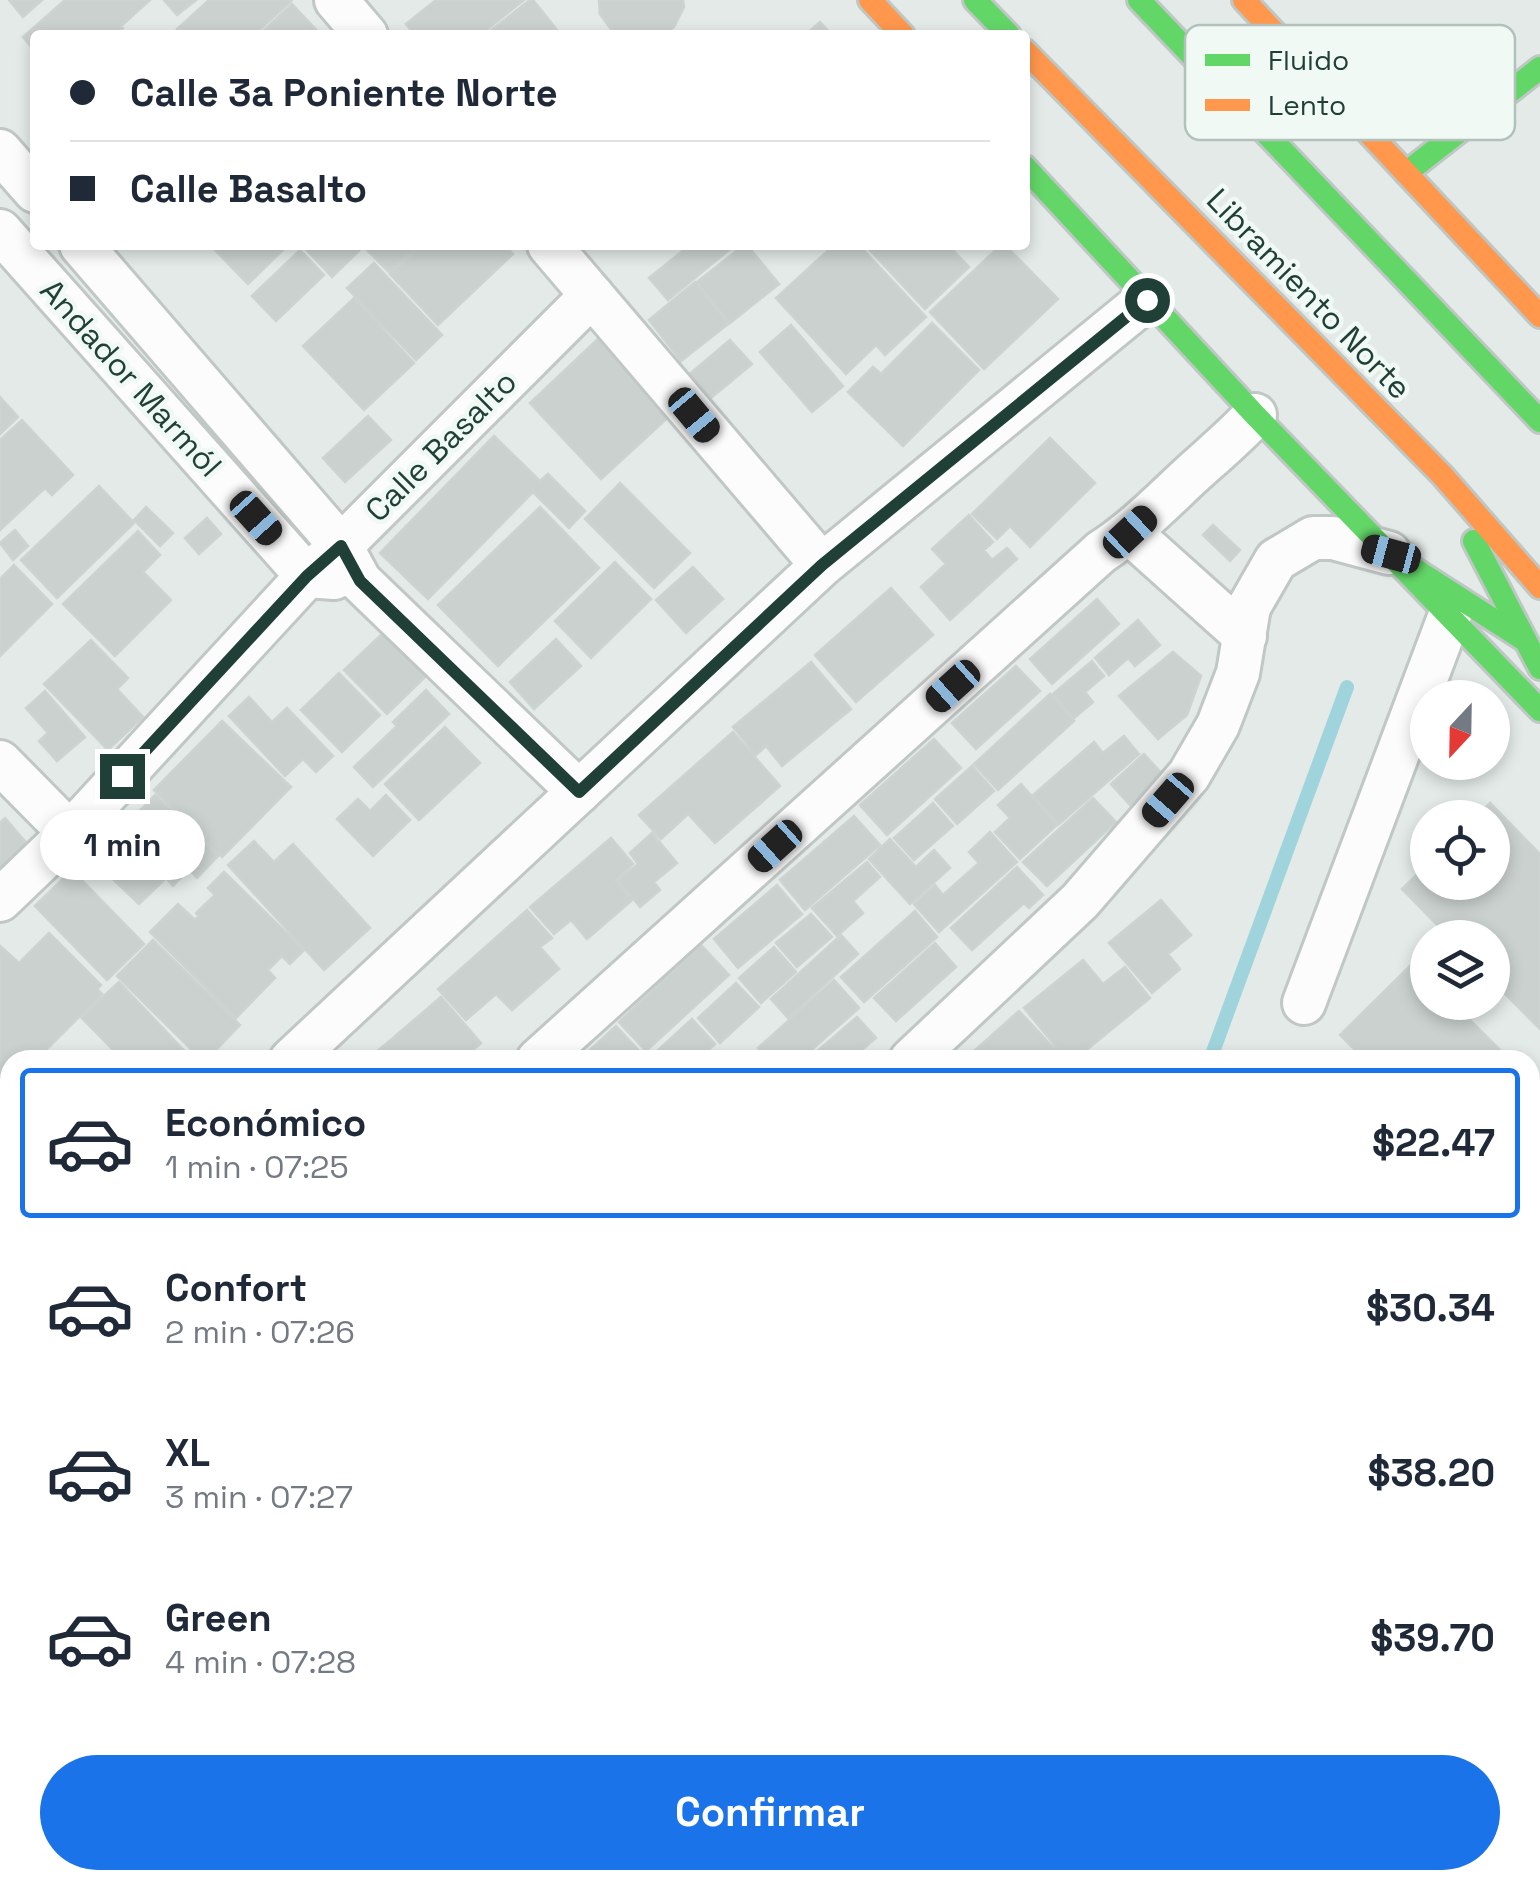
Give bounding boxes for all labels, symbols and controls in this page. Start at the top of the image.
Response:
legend [1185,25,1515,140]
text: Fluido [1268,42,1349,78]
text: Calle 3a Poniente Norte [130,69,558,117]
text: Lento [1268,87,1346,123]
text: Calle Basalto [130,165,367,213]
street label: Libramiento Norte [1198,180,1420,408]
street label: Andador Marmól [32,271,230,485]
route start [1125,278,1170,323]
street label: Calle Basalto [357,362,525,530]
car [663,382,725,448]
car [225,486,287,550]
car [1098,501,1162,563]
car [1358,532,1424,576]
car [921,655,985,717]
north arrow [1410,680,1510,780]
map controls [1410,680,1510,1020]
route end [100,754,145,799]
car [1137,768,1199,832]
button: locate [1410,800,1510,900]
callout: 1 min [39,811,204,881]
car [743,815,807,877]
text: 1 min [83,825,162,865]
button: layers [1410,920,1510,1020]
icon: car [45,1098,135,1188]
text: Económico [165,1099,366,1147]
text: $22.47 [1372,1119,1495,1167]
text: 1 min · 07:25 [165,1147,349,1187]
icon: car [45,1263,135,1353]
text: Confort [165,1264,307,1312]
text: $30.34 [1366,1284,1495,1332]
text: 2 min · 07:26 [165,1312,355,1352]
icon: car [45,1428,135,1518]
text: XL [165,1429,210,1477]
text: $38.20 [1368,1449,1495,1497]
text: 3 min · 07:27 [165,1477,353,1517]
icon: car [45,1593,135,1683]
text: Green [165,1594,272,1642]
text: $39.70 [1370,1614,1495,1662]
text: 4 min · 07:28 [165,1642,356,1682]
button: Confirmar [40,1755,1500,1870]

